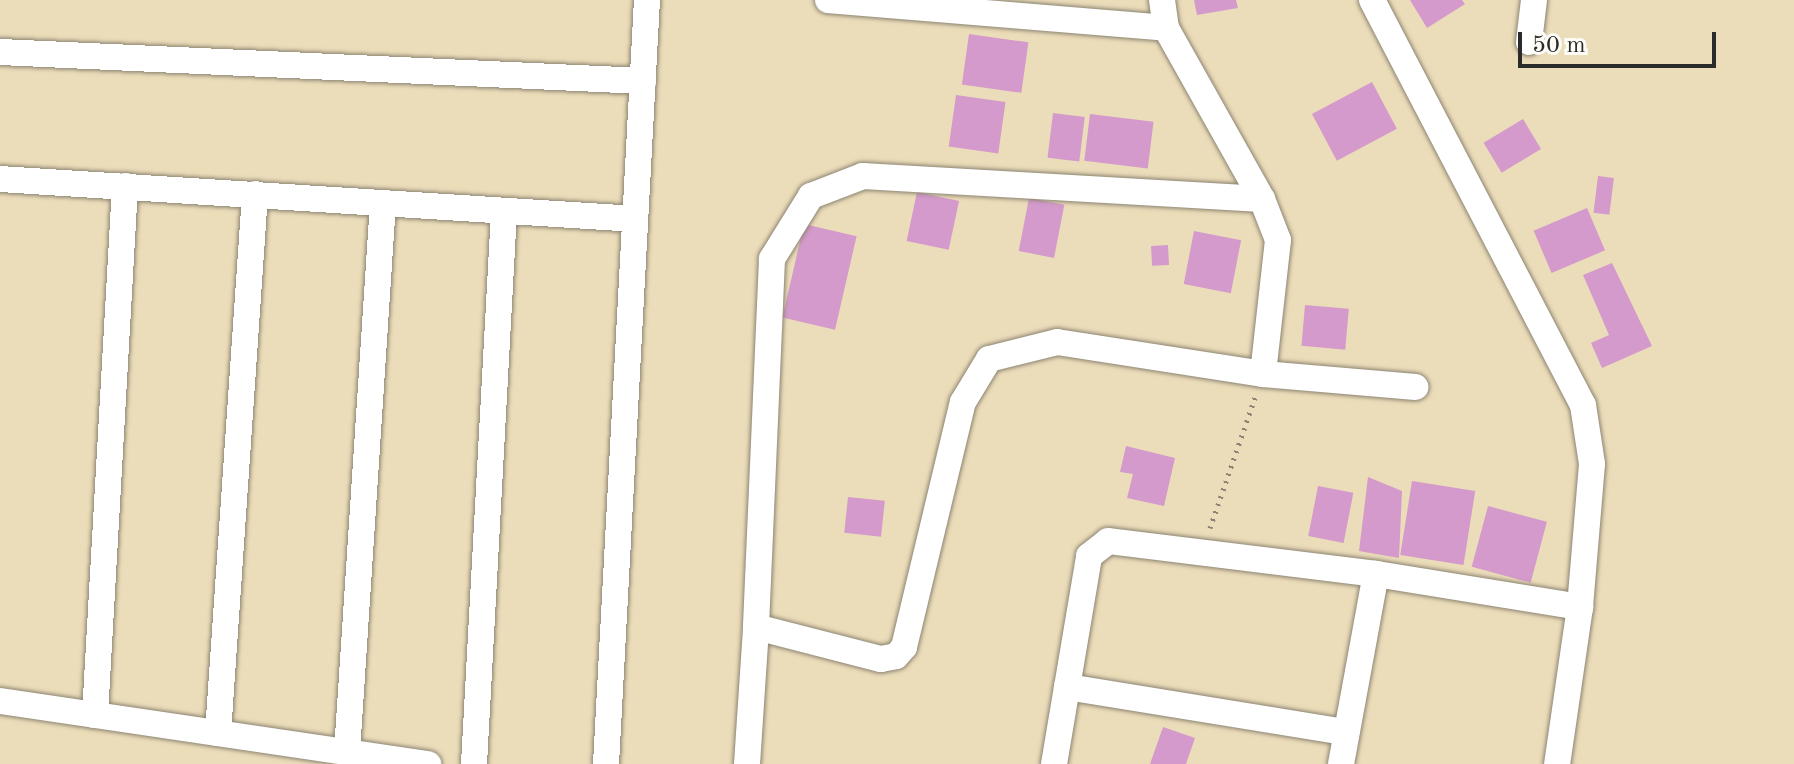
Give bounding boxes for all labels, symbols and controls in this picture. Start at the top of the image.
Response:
scale bar [1522,16,1720,66]
text: 50 m [1532,34,1586,58]

